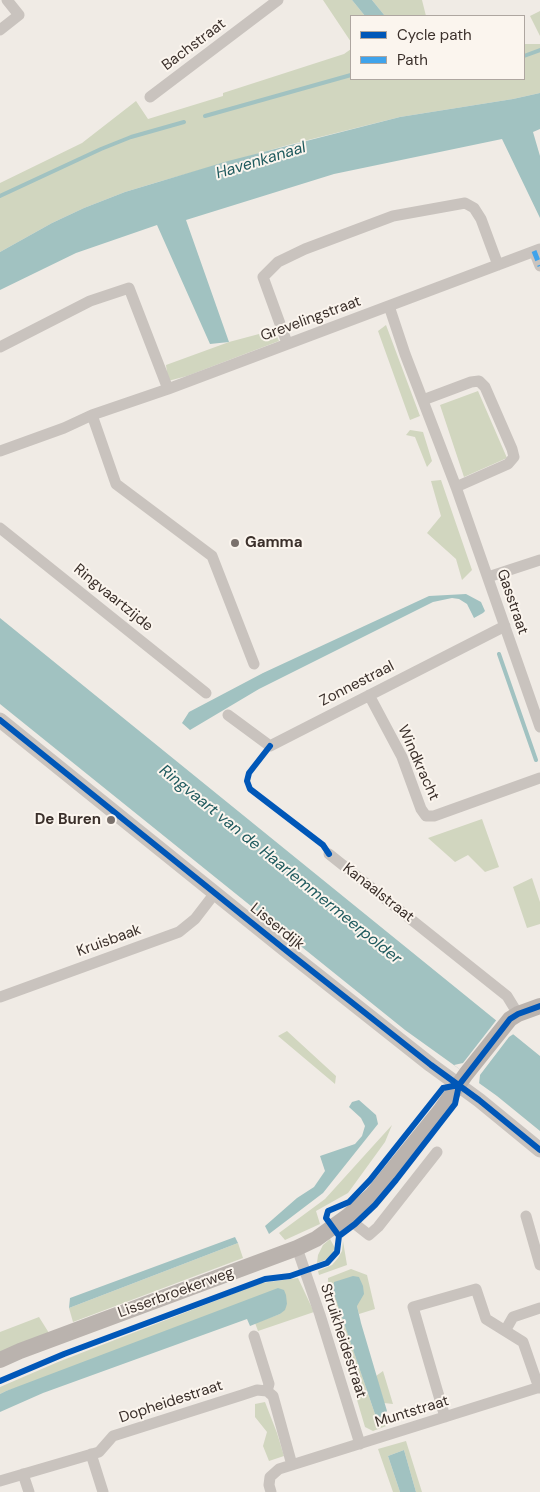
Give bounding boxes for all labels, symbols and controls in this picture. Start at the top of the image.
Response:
street label: Bachstraat [159,15,229,75]
legend [350,15,525,80]
text: Cycle path [397,25,472,45]
text: Path [397,50,428,70]
water label: Havenkanaal [214,138,308,184]
street label: Grevelingstraat [258,293,364,345]
place label: Gamma [245,534,302,552]
marker: Gamma [229,537,241,549]
street label: Ringvaartzijde [70,561,156,635]
street label: Gasstraat [492,567,532,637]
street label: Zonnestraal [317,658,397,710]
street label: Windkracht [393,723,443,803]
water label: Ringvaart van de Haarlemmermeerpolder [155,761,405,969]
place label: De Buren [35,811,101,829]
marker: De Buren [105,814,117,826]
street label: Kanaalstraat [339,860,417,926]
street label: Lisserdijk [246,900,308,954]
street label: Kruisbaak [74,921,144,961]
street label: Lisserbroekerweg [116,1264,236,1322]
street label: Struikheidestraat [316,1282,370,1400]
street label: Dopheidestraat [117,1377,225,1427]
street label: Muntstraat [373,1392,451,1432]

